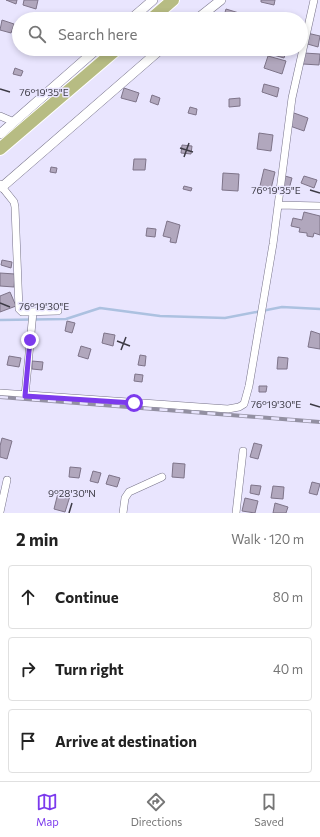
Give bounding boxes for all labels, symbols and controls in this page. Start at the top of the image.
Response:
search box [12,12,308,56]
icon: search [26,23,48,45]
text: Search here [58,25,137,43]
text: 76°19'35"E [19,86,69,98]
text: 76°19'35"E [251,184,301,196]
text: 76°19'30"E [19,300,69,312]
route end [21,331,39,349]
route start [125,394,143,412]
text: 76°19'30"E [251,398,301,410]
text: 9°28'30"N [48,487,96,499]
text: 2 min [16,529,58,550]
text: Walk · 120 m [231,531,304,547]
icon: ahead [17,586,39,608]
text: Continue [55,588,119,606]
text: 80 m [273,589,303,605]
icon: right [17,658,39,680]
text: Turn right [55,660,124,678]
text: 40 m [273,661,303,677]
icon: arrive [17,730,39,752]
text: Arrive at destination [55,732,197,750]
tab: Map [36,791,59,828]
tab: Directions [131,791,182,828]
tab: Saved [254,791,284,828]

